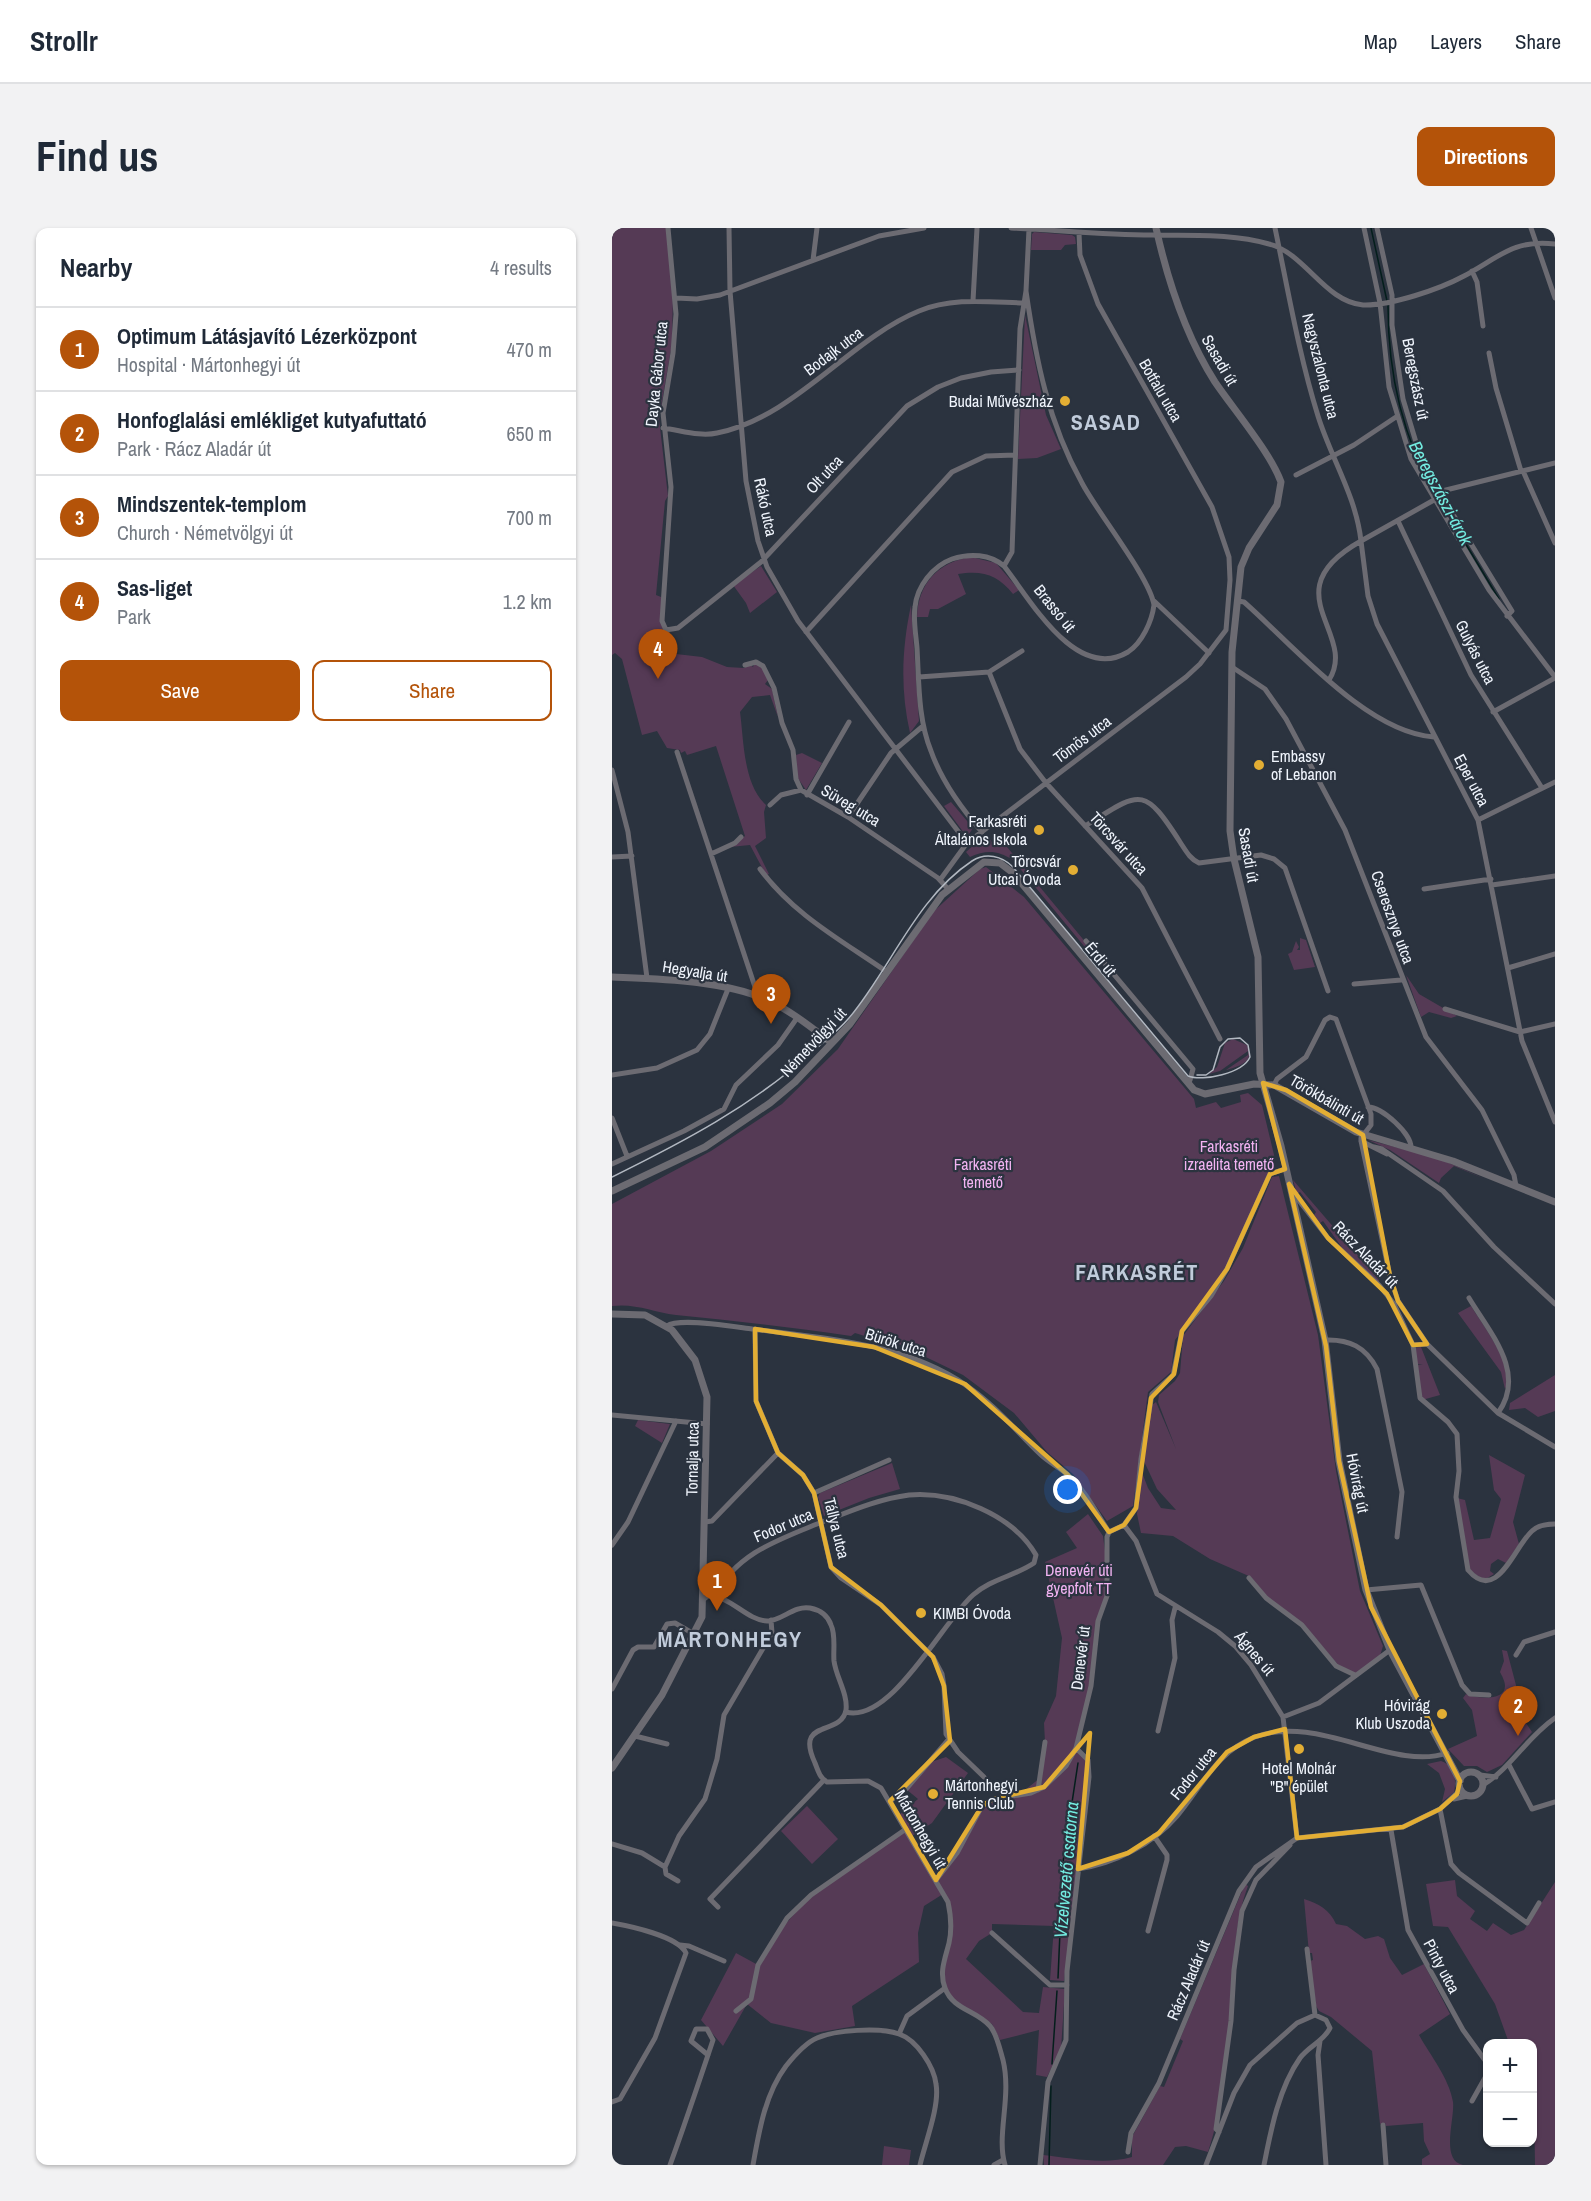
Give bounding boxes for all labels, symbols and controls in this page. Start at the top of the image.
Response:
text: Strollr [30,22,98,60]
text: Map [1364,27,1397,56]
text: Layers [1430,27,1482,56]
text: Share [1515,27,1561,56]
button: Directions [1417,127,1555,186]
text: Find us [36,128,158,184]
text: Nearby [60,250,132,285]
text: 4 results [490,254,552,281]
street label: Nagyszalonta utca [1297,311,1345,422]
street label: Dayka Gábor utca [640,320,673,428]
text: Optimum Látásjavító Lézerközpont [117,321,417,351]
street label: Bodajk utca [799,321,868,380]
street label: Sasadi út [1197,330,1244,390]
text: 1 [75,336,84,363]
text: 470 m [506,336,552,363]
street label: Beregszász út [1397,336,1435,422]
text: Hospital · Mártonhegyi út [117,351,300,378]
street label: Botfalu utca [1134,354,1188,426]
place label: Budai Művészház [949,390,1053,412]
marker: Budai Művészház [1058,394,1072,408]
text: Honfoglalási emlékliget kutyafuttató [117,405,427,435]
district label: SASAD [1071,407,1141,437]
text: 2 [75,420,84,447]
text: 650 m [506,420,552,447]
text: Park · Rácz Aladár út [117,435,271,462]
water label: Beregszászi-árok [1403,436,1479,550]
street label: Olt utca [801,449,848,498]
street label: Rákó utca [749,476,783,539]
text: Mindszentek-templom [117,489,306,519]
text: 3 [75,504,84,531]
text: 700 m [506,504,552,531]
text: Church · Németvölgyi út [117,519,293,546]
text: Sas-liget [117,573,192,603]
street label: Brassó út [1029,580,1081,637]
text: 4 [75,588,84,615]
text: 1.2 km [503,588,552,615]
text: Park [117,603,151,630]
street label: Gulyás utca [1450,616,1502,688]
pin: 4 [638,630,678,679]
button: Save [60,660,300,721]
button: Share [312,660,552,721]
street label: Tömös utca [1049,710,1116,768]
place label: Embassy of Lebanon [1271,745,1337,785]
street label: Eper utca [1449,750,1495,811]
marker: Embassy of Lebanon [1252,758,1266,772]
street label: Süveg utca [817,779,885,832]
street label: Törcsvár utca [1085,807,1154,880]
place label: Farkasréti Általános Iskola [934,810,1028,850]
marker: Farkasréti Általános Iskola [1032,823,1046,837]
street label: Sasadi út [1233,826,1265,885]
place label: Törcsvár Utcai Óvoda [988,850,1062,890]
marker: Törcsvár Utcai Óvoda [1066,863,1080,877]
street label: Cseresznye utca [1366,867,1420,967]
street label: Érdi út [1080,937,1122,981]
street label: Hegyalja út [661,955,729,987]
pin: 3 [752,974,790,1024]
street label: Németvölgyi út [775,1002,851,1082]
street label: Törökbálinti út [1286,1069,1368,1129]
park label: Farkasréti izraelita temető [1184,1135,1274,1175]
park label: Farkasréti temető [954,1153,1012,1193]
street label: Rácz Aladár út [1328,1216,1404,1293]
district label: FARKASRÉT [1075,1257,1199,1287]
street label: Bürök utca [863,1322,930,1362]
street label: Tornalja utca [680,1421,704,1496]
street label: Hóvirág út [1341,1451,1375,1515]
your location [1053,1475,1082,1504]
street label: Tállya utca [819,1495,855,1562]
street label: Fodor utca [750,1502,817,1547]
park label: Denevér úti gyepfolt TT [1045,1559,1113,1599]
pin: 1 [698,1562,736,1611]
place label: KIMBI Óvoda [933,1602,1012,1624]
marker: KIMBI Óvoda [914,1606,928,1620]
district label: MÁRTONHEGY [658,1624,802,1654]
street label: Denevér út [1065,1624,1095,1691]
street label: Ágnes út [1229,1625,1280,1680]
pin: 2 [1498,1686,1538,1736]
place label: Hóvirág Klub Uszoda [1356,1694,1431,1734]
marker: Hóvirág Klub Uszoda [1435,1707,1449,1721]
street label: Fodor utca [1165,1741,1222,1804]
marker: Hotel Molnár "B" épület [1292,1742,1306,1756]
place label: Hotel Molnár "B" épület [1262,1757,1337,1797]
place label: Mártonhegyi Tennis Club [945,1774,1018,1814]
street label: Mártonhegyi út [890,1786,953,1873]
marker: Mártonhegyi Tennis Club [926,1787,940,1801]
water label: Vízelvezető csatorna [1048,1801,1084,1939]
street label: Pinty utca [1419,1935,1466,1998]
street label: Rácz Aladár út [1161,1936,1215,2024]
map controls [1483,2039,1537,2147]
button: + [1483,2039,1537,2093]
button: − [1483,2093,1537,2147]

